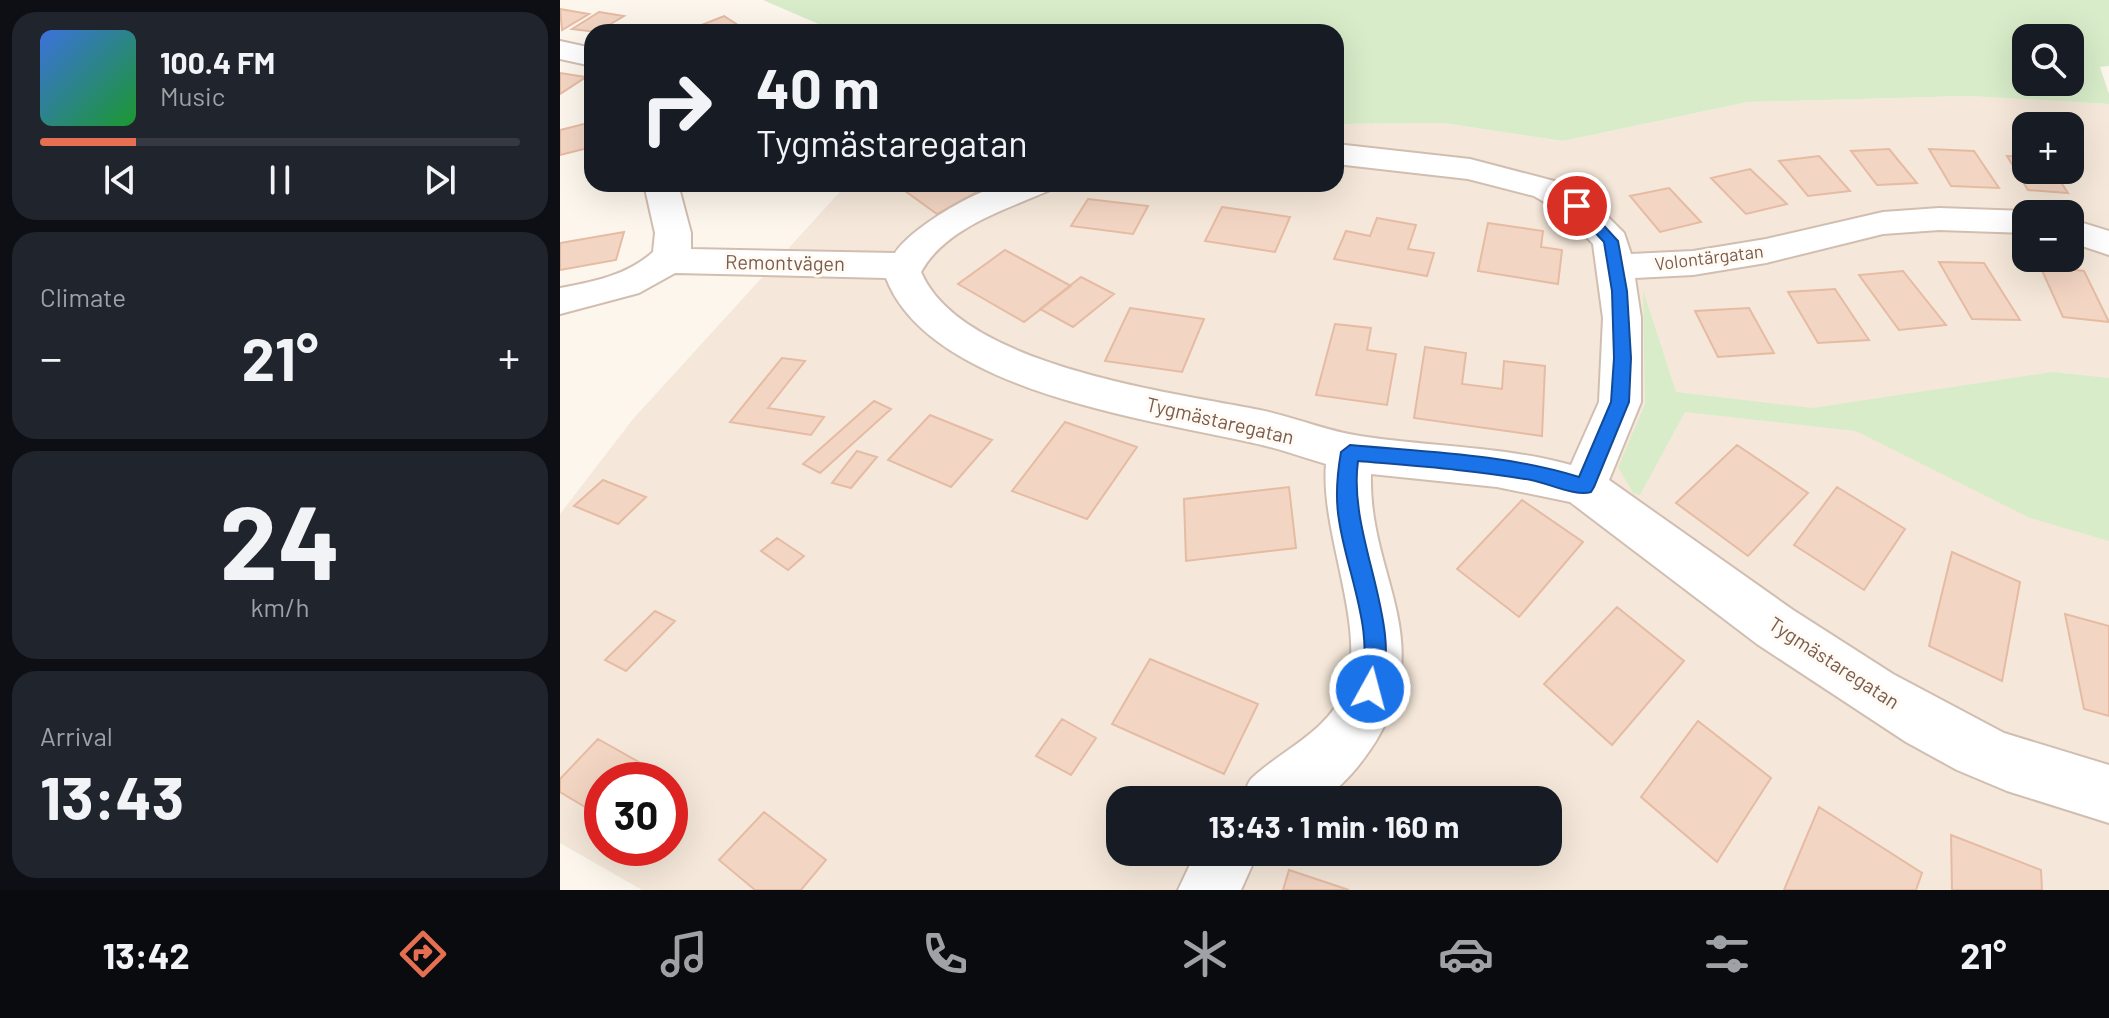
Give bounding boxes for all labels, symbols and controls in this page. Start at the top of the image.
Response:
map controls [2012,24,2084,272]
button: search [2012,24,2084,96]
text: 100.4 FM [160,44,275,80]
text: 40 m [756,53,880,120]
icon: right [624,56,728,160]
text: Music [160,80,225,111]
button: + [2012,112,2084,184]
text: Tygmästaregatan [756,121,1028,164]
icon: previous [98,158,142,202]
icon: pause [258,158,302,202]
icon: next [418,158,462,202]
pin [1543,172,1611,240]
icon: arrive [1555,184,1599,228]
button: − [2012,200,2084,272]
street label: Volontärgatan [1653,239,1765,275]
street label: Remontvägen [725,249,845,275]
text: Climate [40,281,126,312]
text: 21° [241,321,319,393]
text: − [40,330,62,383]
text: + [498,330,520,383]
street label: Tygmästaregatan [1144,391,1296,449]
text: 24 [219,476,341,601]
text: km/h [251,591,309,622]
street label: Tygmästaregatan [1765,611,1904,713]
position arrow [1328,647,1412,731]
text: Arrival [40,720,113,751]
text: 13:43 [40,760,184,832]
speed limit sign: 30 [584,762,688,866]
text: 13:43 · 1 min · 160 m [1209,808,1459,844]
icon: directions [395,926,451,982]
icon: music [656,926,712,982]
icon: phone [917,926,973,982]
icon: climate [1177,926,1233,982]
icon: car [1438,926,1494,982]
icon: filters [1699,926,1755,982]
text: 13:42 [102,933,190,976]
text: 21° [1960,933,2007,976]

